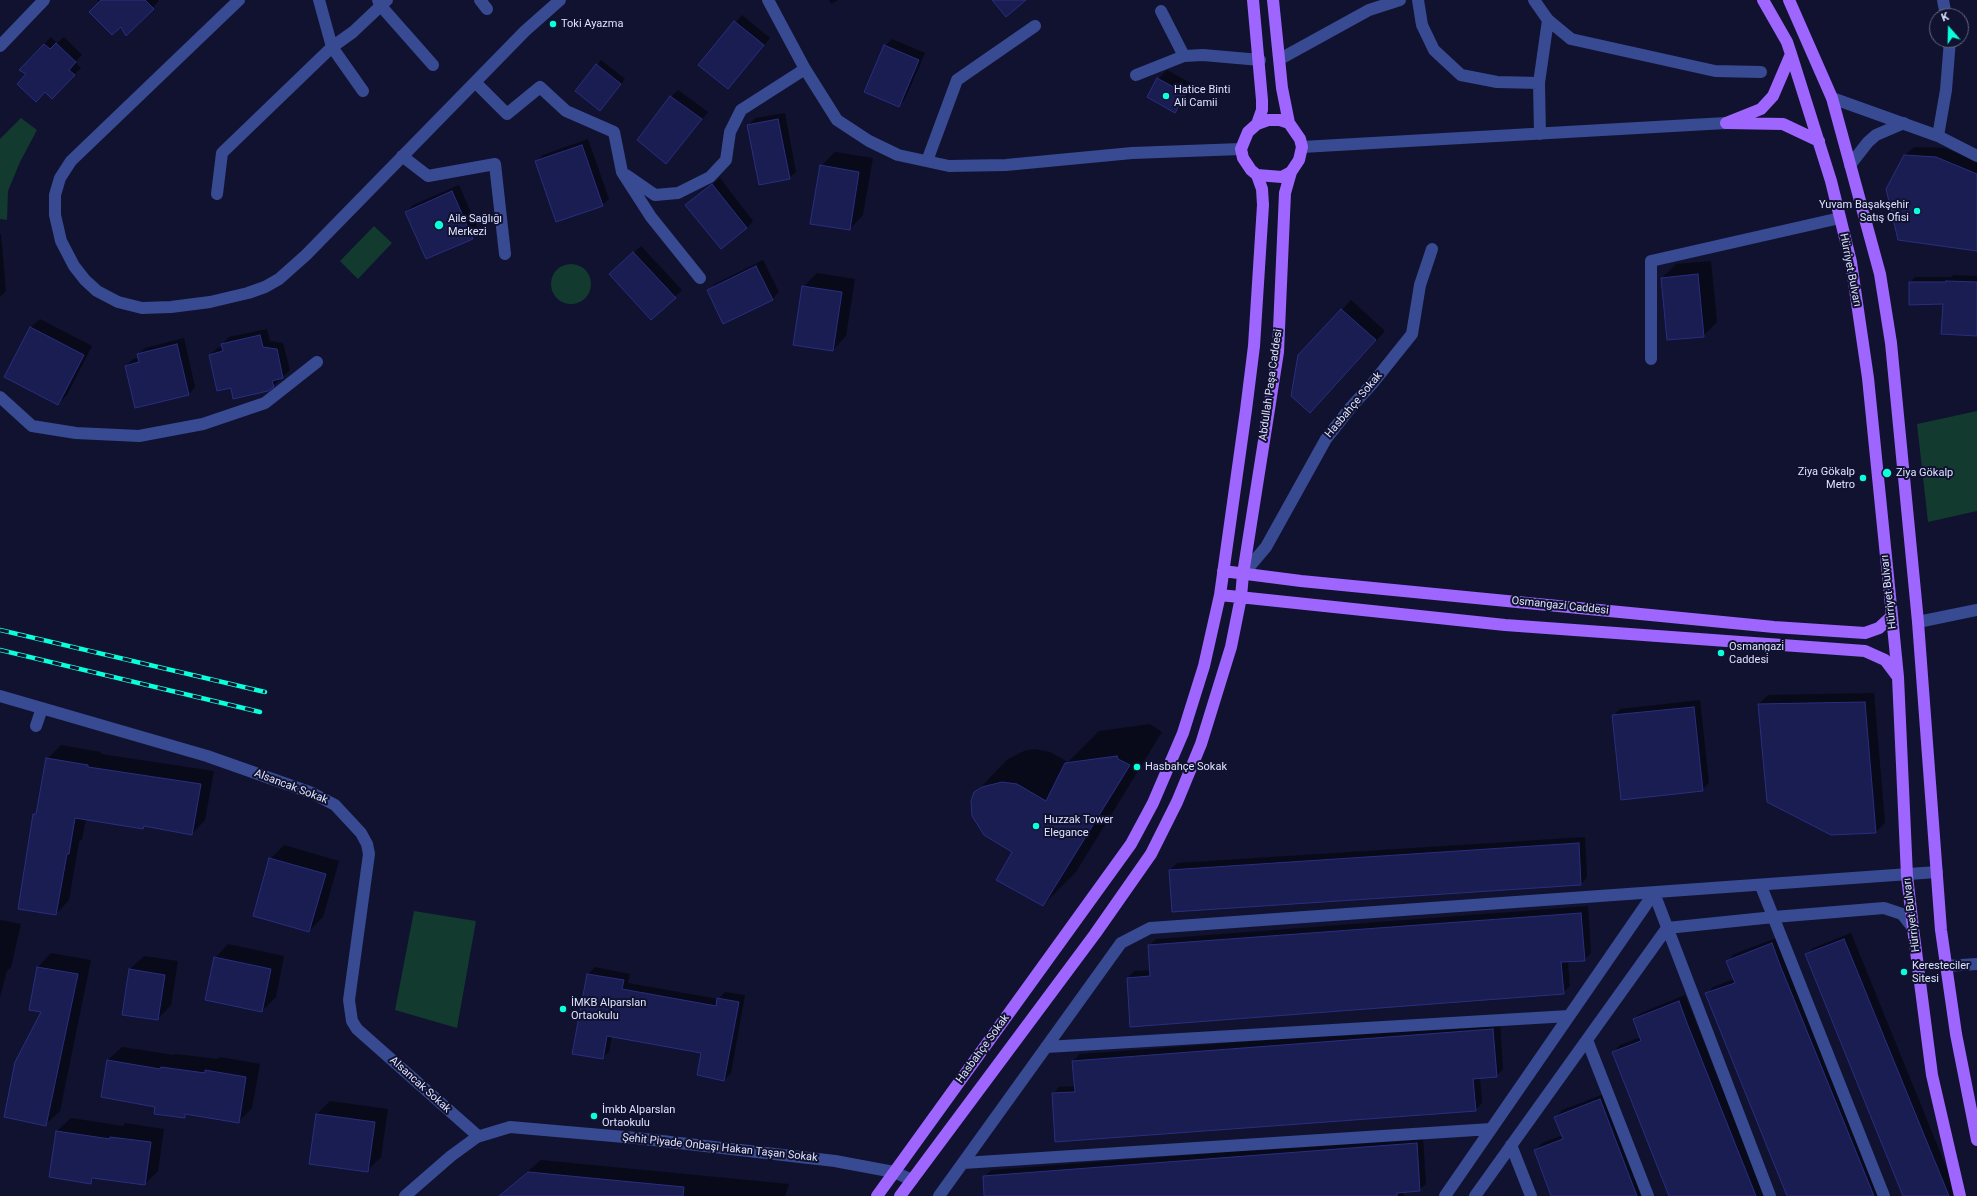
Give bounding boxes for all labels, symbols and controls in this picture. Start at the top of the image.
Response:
north arrow [1929,8,1969,48]
text: K [1940,10,1951,24]
place label: Toki Ayazma [561,17,623,31]
marker: Toki Ayazma [548,19,558,29]
place label: Hatice Binti Ali Camii [1174,83,1230,109]
marker: Hatice Binti Ali Camii [1161,91,1171,101]
place label: Yuvam Başakşehir Satış Ofisi [1819,198,1909,224]
marker: Yuvam Başakşehir Satış Ofisi [1912,206,1922,216]
place label: Aile Sağlığı Merkezi [448,212,502,238]
marker: Aile Sağlığı Merkezi [433,219,445,231]
street label: Hürriyet Bulvarı [1836,232,1864,308]
street label: Abdullah Paşa Caddesi [1257,328,1285,442]
street label: Hasbahçe Sokak [1323,369,1385,441]
place label: Ziya Gökalp Metro [1798,465,1855,491]
place label: Ziya Gökalp [1896,466,1953,480]
marker: Ziya Gökalp [1881,467,1893,479]
marker: Ziya Gökalp Metro [1858,473,1868,483]
street label: Hürriyet Bulvarı [1879,554,1899,630]
street label: Osmangazi Caddesi [1511,594,1609,618]
place label: Osmangazi̇ Caddesi̇ [1729,640,1784,666]
marker: Osmangazi̇ Caddesi̇ [1716,648,1726,658]
place label: Hasbahçe Sokak [1145,760,1227,774]
marker: Hasbahçe Sokak [1132,762,1142,772]
street label: Alsancak Sokak [252,767,330,807]
place label: Huzzak Tower Elegance [1044,813,1113,839]
marker: Huzzak Tower Elegance [1031,821,1041,831]
street label: Hürriyet Bulvarı [1901,877,1923,953]
place label: Keresteciler Sitesi [1912,959,1970,985]
marker: Keresteciler Sitesi [1899,967,1909,977]
place label: İMKB Alparslan Ortaokulu [571,996,646,1022]
marker: İMKB Alparslan Ortaokulu [558,1004,568,1014]
street label: Hasbahçe Sokak [954,1012,1012,1086]
street label: Alsancak Sokak [387,1054,453,1116]
place label: İmkb Alparslan Ortaokulu [602,1103,675,1129]
marker: İmkb Alparslan Ortaokulu [589,1111,599,1121]
street label: Şehit Piyade Onbaşı Hakan Taşan Sokak [622,1131,818,1165]

